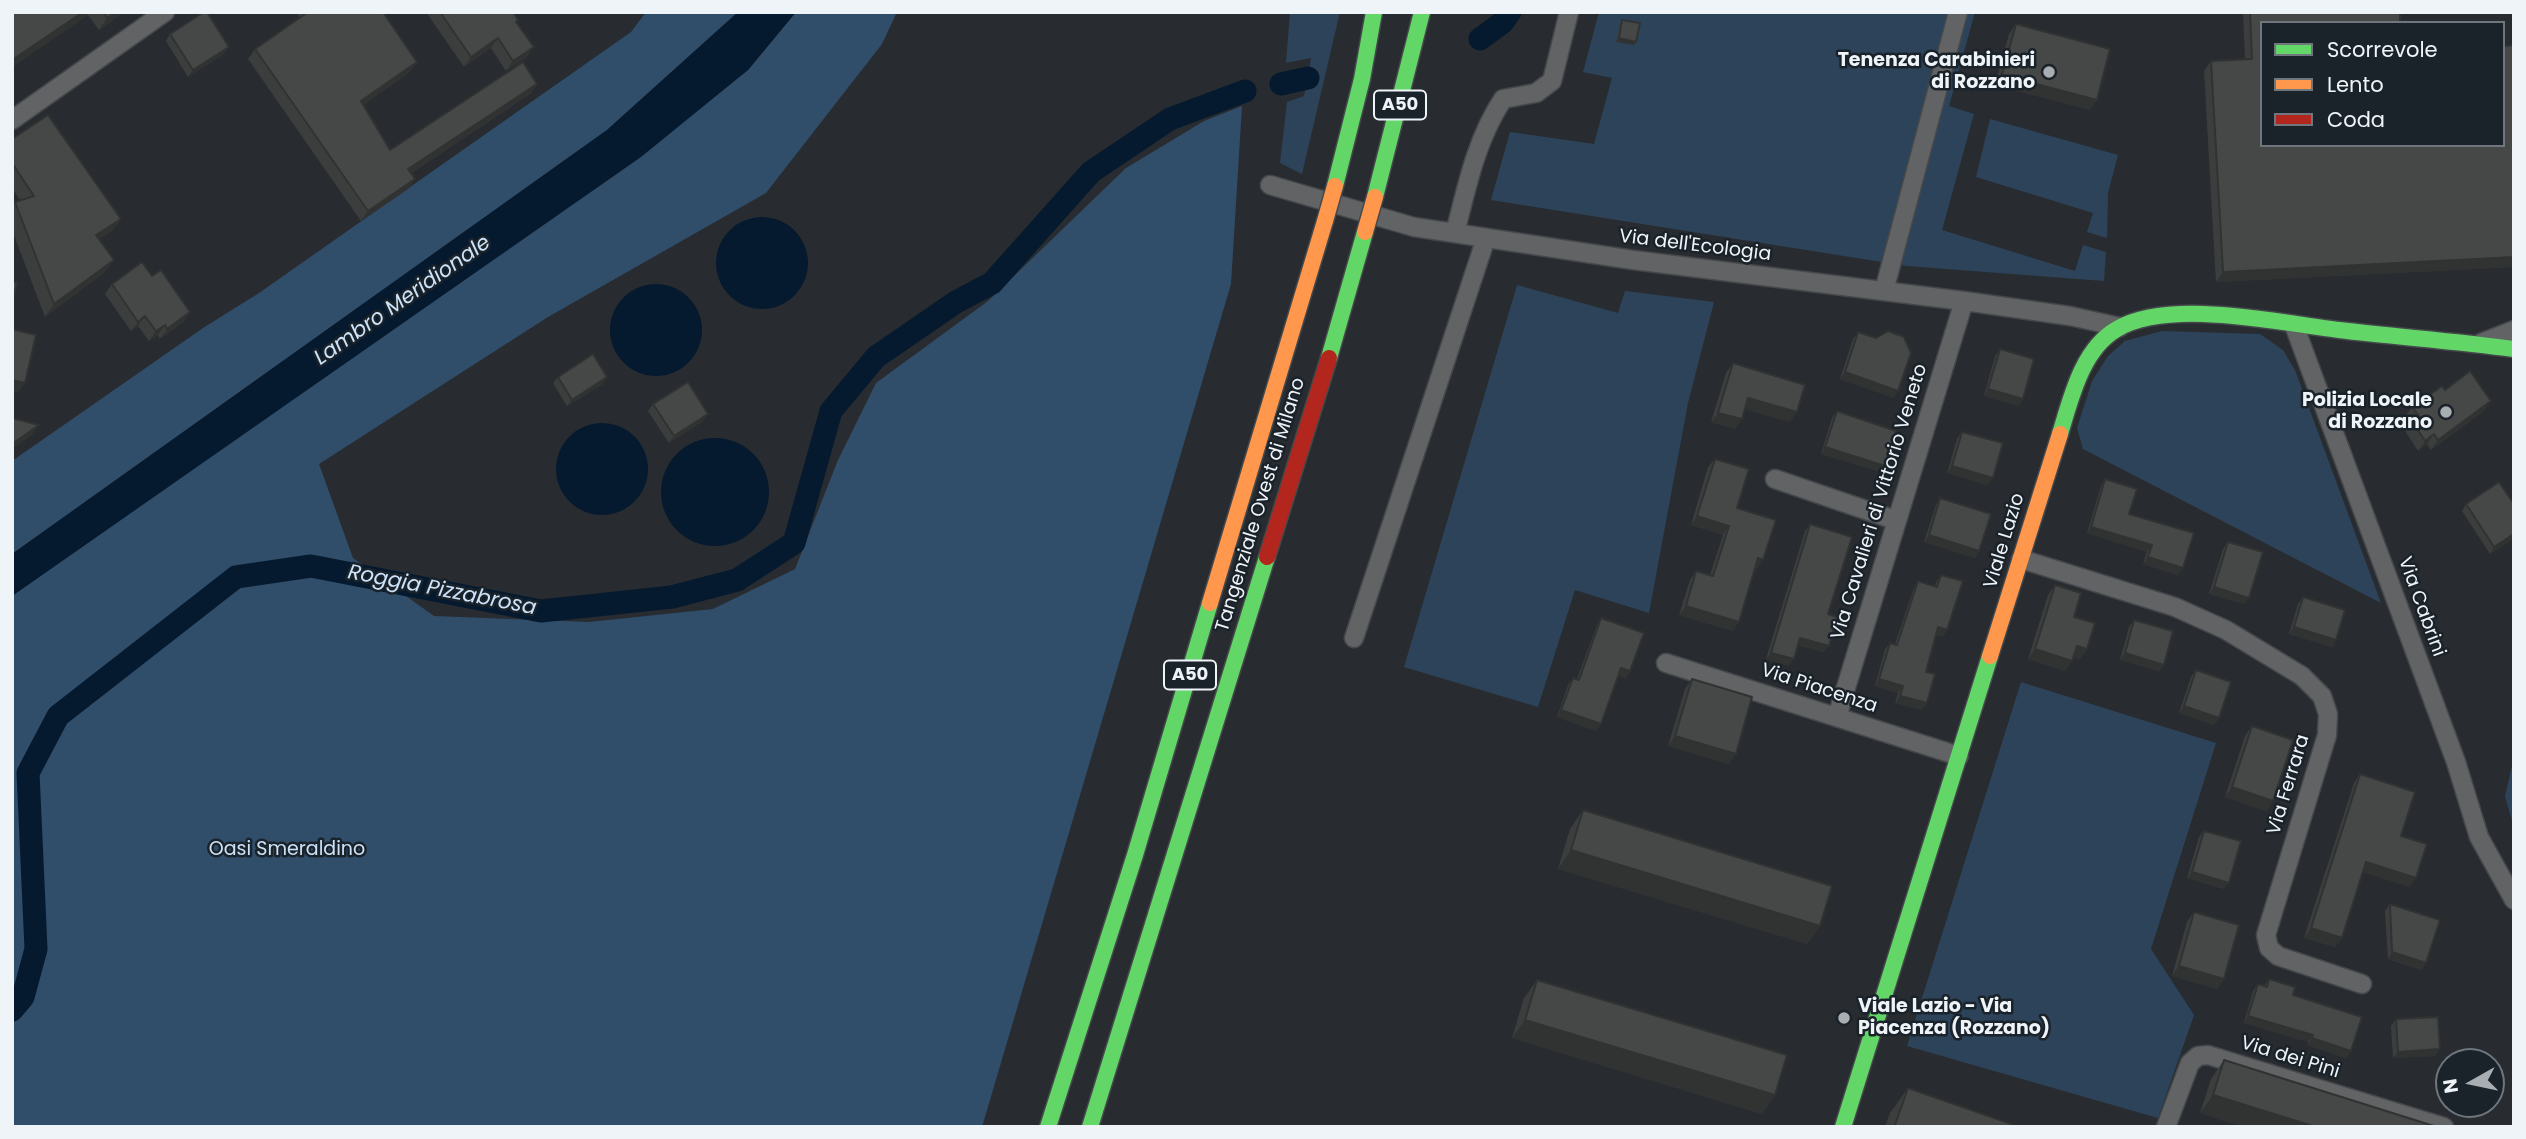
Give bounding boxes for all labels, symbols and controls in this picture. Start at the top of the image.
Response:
legend [2260,21,2505,147]
text: Scorrevole [2327,35,2438,64]
place label: Tenenza Carabinieri di Rozzano [1838,50,2035,94]
marker: Tenenza Carabinieri di Rozzano [2041,64,2057,80]
text: Lento [2327,70,2384,99]
road number: A50 [1374,90,1426,120]
text: Coda [2327,105,2385,134]
street label: Via dell'Ecologia [1618,225,1772,267]
water label: Lambro Meridionale [310,231,496,371]
street label: Via Cavalieri di Vittorio Veneto [1827,361,1933,643]
street label: Tangenziale Ovest di Milano [1211,375,1311,635]
place label: Polizia Locale di Rozzano [2302,390,2432,434]
marker: Polizia Locale di Rozzano [2438,404,2454,420]
street label: Viale Lazio [1980,491,2030,591]
street label: Via Cabrini [2392,554,2450,660]
water label: Roggia Pizzabrosa [346,560,538,622]
street label: Via Piacenza [1758,659,1880,719]
road number: A50 [1164,660,1216,690]
street label: Via Ferrara [2263,732,2315,838]
park label: Oasi Smeraldino [209,839,365,861]
place label: Viale Lazio - Via Piacenza (Rozzano) [1858,996,2050,1040]
marker: Viale Lazio - Via Piacenza (Rozzano) [1836,1010,1852,1026]
street label: Via dei Pini [2238,1032,2342,1084]
north arrow [2435,1048,2505,1118]
text: N [2436,1077,2465,1095]

